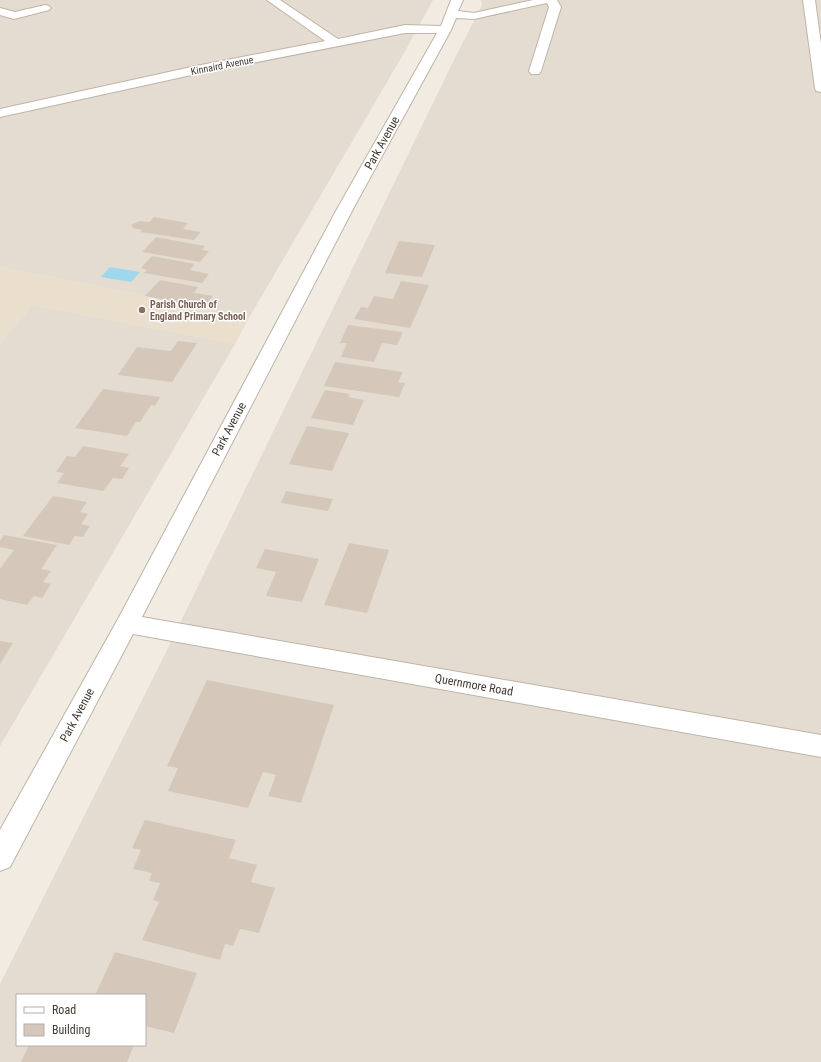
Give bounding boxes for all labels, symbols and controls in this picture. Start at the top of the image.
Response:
street label: Kinnaird Avenue [190,54,255,77]
street label: Park Avenue [362,114,403,172]
place label: Parish Church of England Primary School [150,299,245,322]
marker: Parish Church of England Primary School [137,305,147,315]
street label: Park Avenue [209,399,249,458]
street label: Quernmore Road [434,671,514,699]
street label: Park Avenue [57,685,97,744]
legend [16,994,146,1046]
text: Road [52,1003,76,1017]
text: Building [52,1023,90,1037]

